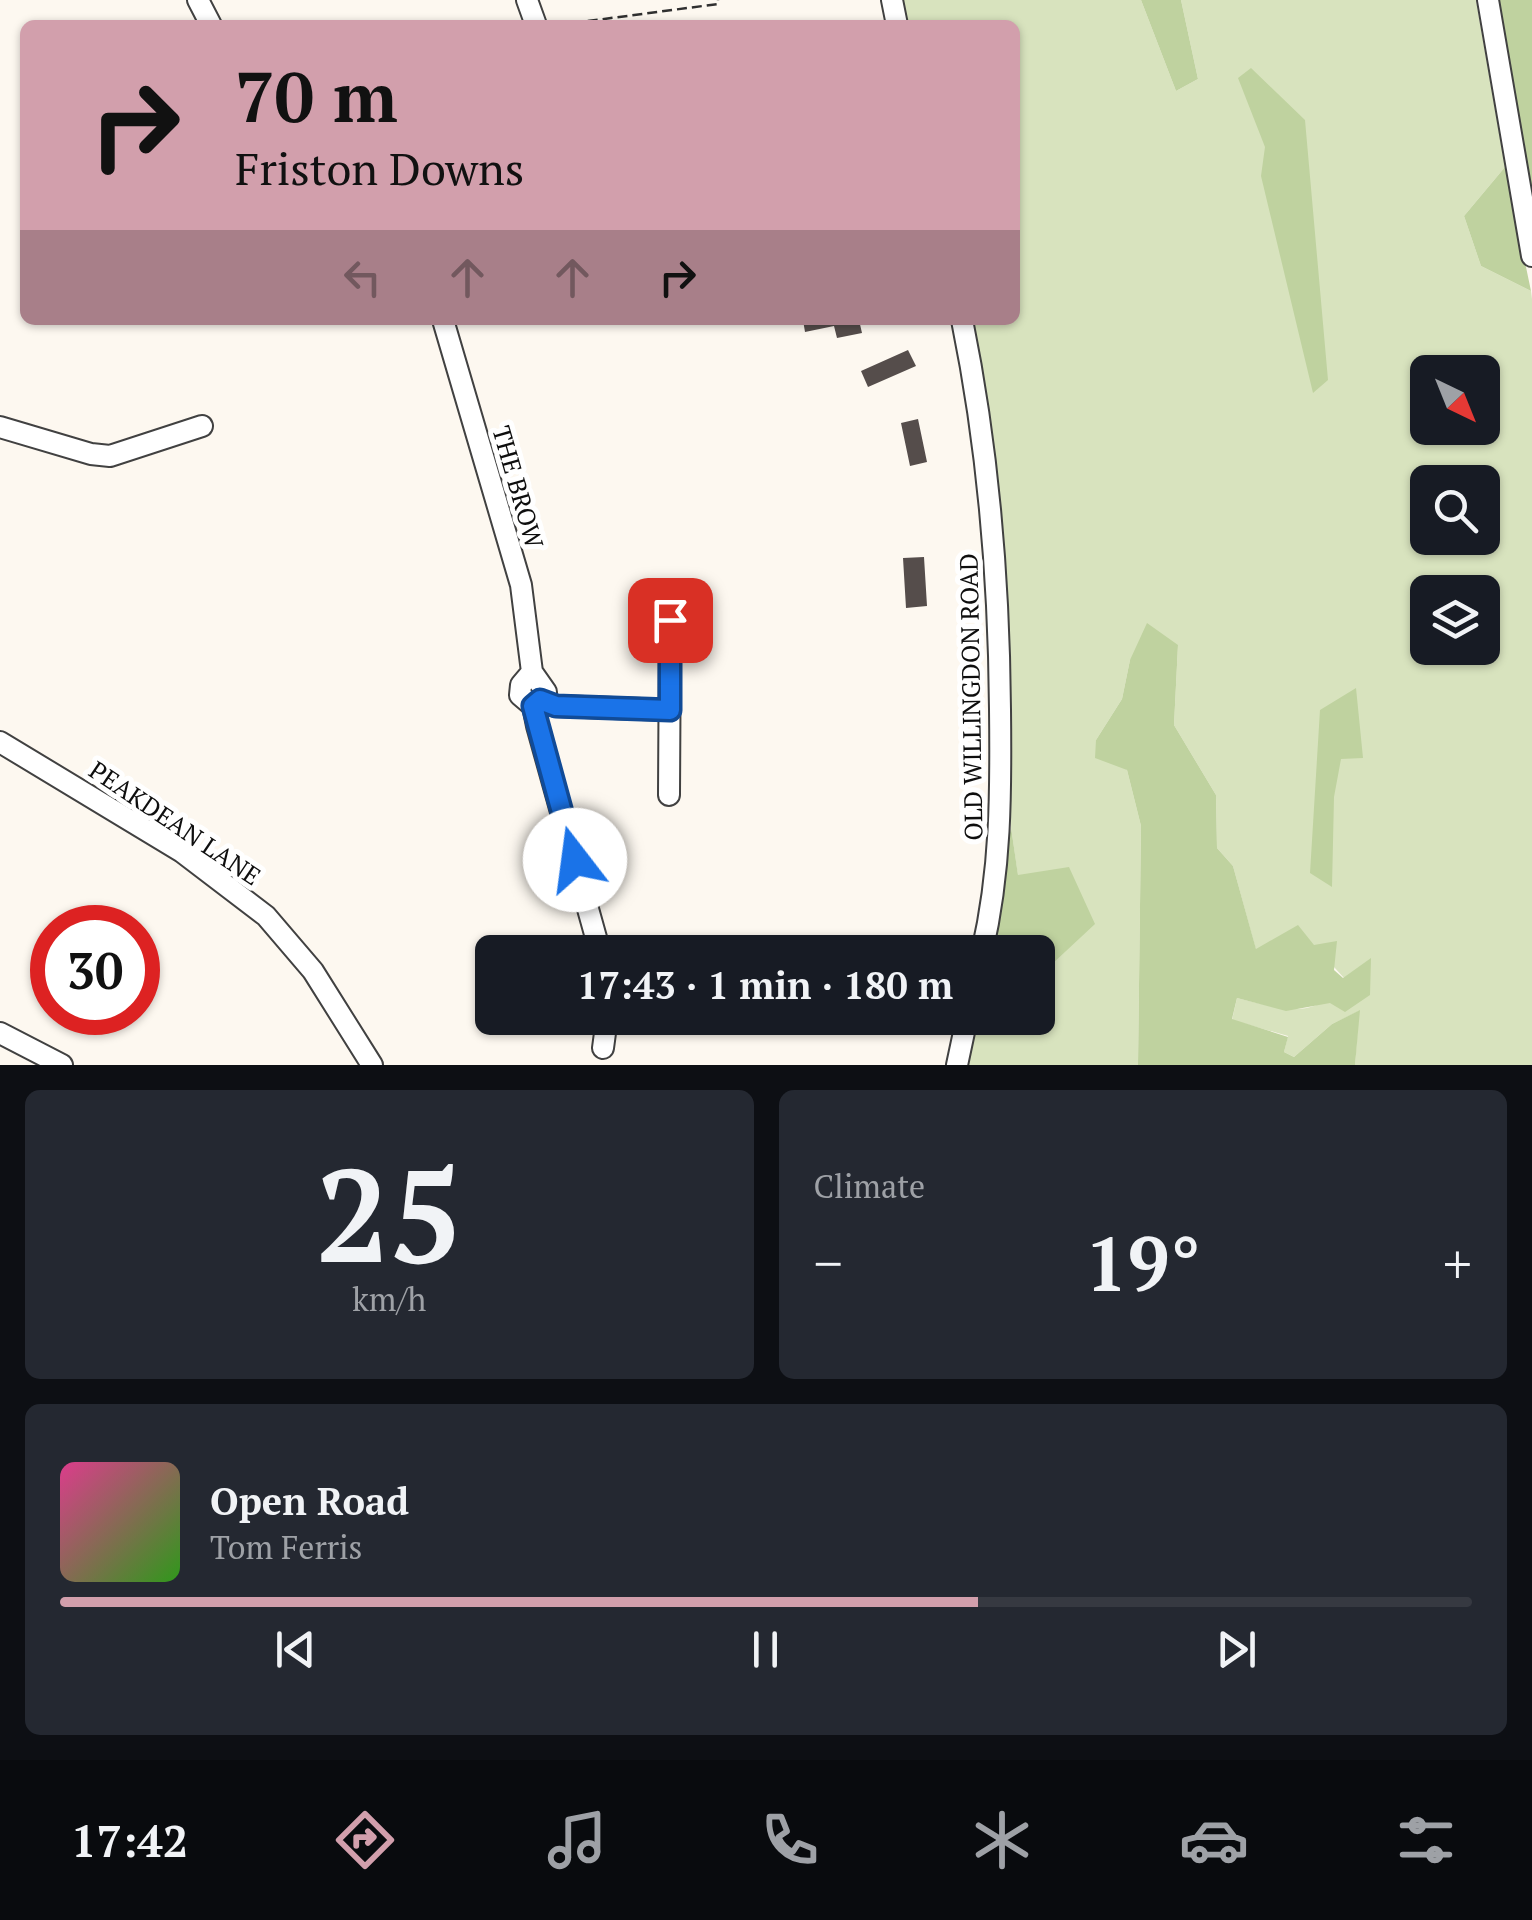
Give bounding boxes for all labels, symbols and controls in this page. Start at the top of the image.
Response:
text: 70 m [235,49,398,142]
icon: right [70,60,200,190]
text: Friston Downs [235,138,524,198]
icon: left [335,250,390,305]
icon: ahead [440,250,495,305]
icon: ahead [545,250,600,305]
icon: right [650,250,705,305]
north arrow [1410,355,1500,445]
map controls [1410,355,1500,665]
street label: THE BROW [485,422,552,553]
button: search [1410,465,1500,555]
street label: OLD WILLINGDON ROAD [951,553,990,841]
button: layers [1410,575,1500,665]
pin [628,578,713,663]
icon: arrive [643,593,698,648]
street label: PEAKDEAN LANE [83,753,267,892]
position arrow [523,808,627,912]
speed limit sign: 30 [30,905,160,1035]
text: 17:43 · 1 min · 180 m [577,960,953,1010]
text: 25 [316,1127,463,1299]
text: Climate [814,1165,925,1207]
text: 19° [1085,1213,1201,1312]
text: − [814,1226,843,1299]
text: + [1443,1226,1472,1299]
text: km/h [352,1278,426,1320]
text: Open Road [210,1476,409,1526]
text: Tom Ferris [210,1526,362,1568]
icon: previous [268,1622,323,1677]
icon: pause [738,1622,793,1677]
icon: next [1209,1622,1264,1677]
icon: directions [330,1805,400,1875]
icon: music [542,1805,612,1875]
icon: phone [755,1805,825,1875]
icon: climate [967,1805,1037,1875]
icon: car [1179,1805,1249,1875]
icon: filters [1391,1805,1461,1875]
text: 17:42 [71,1810,188,1870]

